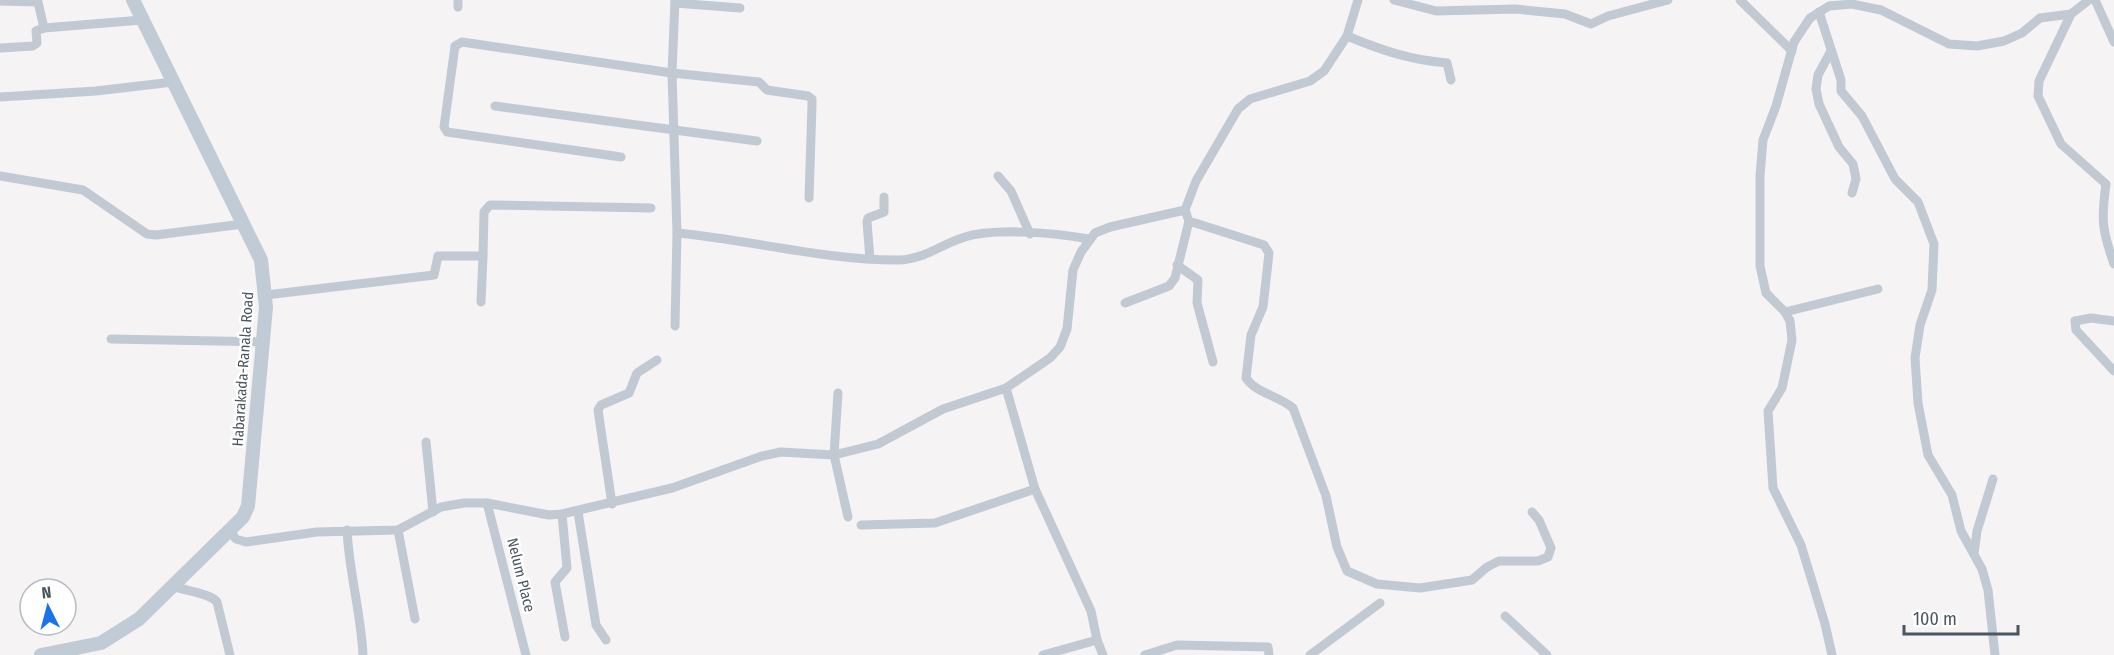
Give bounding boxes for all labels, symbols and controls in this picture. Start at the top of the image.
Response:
street label: Habarakada-Ranala Road [229,291,257,447]
street label: Nelum Place [503,536,539,614]
north arrow [18,577,78,637]
text: N [41,583,52,603]
scale bar [1904,598,2018,636]
text: 100 m [1913,608,1957,630]

